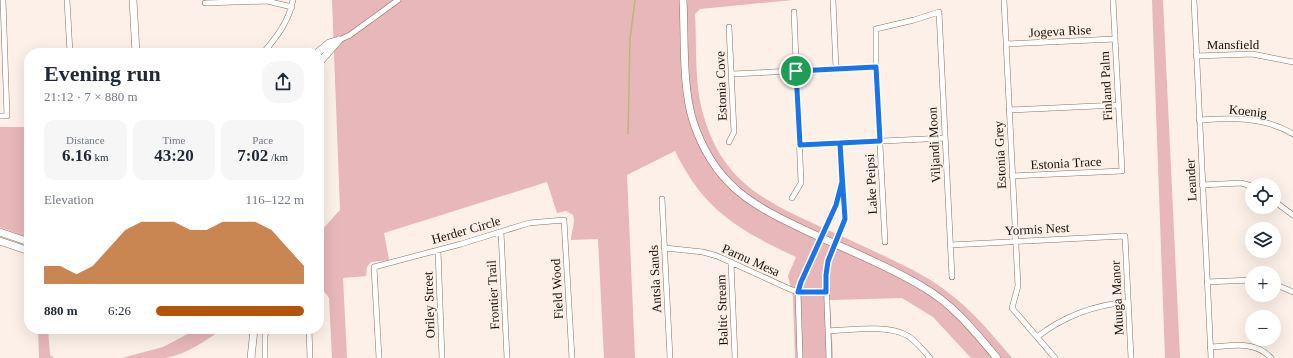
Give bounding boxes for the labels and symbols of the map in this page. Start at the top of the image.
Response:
street label: Jogeva Rise [1028,22,1092,40]
street label: Mansfield [1207,37,1260,52]
street label: Estonia Cove [712,51,730,121]
street label: Finland Palm [1097,51,1115,121]
pin [779,54,813,88]
street label: Koenig [1228,102,1268,121]
street label: Viljandi Moon [924,106,943,183]
street label: Estonia Grey [991,120,1009,189]
street label: Lake Peipsi [862,153,880,215]
street label: Estonia Trace [1030,154,1102,172]
street label: Leander [1182,158,1200,202]
street label: Herder Circle [430,213,502,247]
street label: Yormis Nest [1004,220,1070,238]
street label: Parnu Mesa [720,241,782,279]
street label: Antsla Sands [646,245,664,313]
street label: Field Wood [548,258,566,320]
street label: Frontier Trail [484,259,502,330]
street label: Muuga Manor [1108,260,1126,336]
street label: Oriley Street [420,271,438,339]
street label: Baltic Stream [713,274,731,346]

